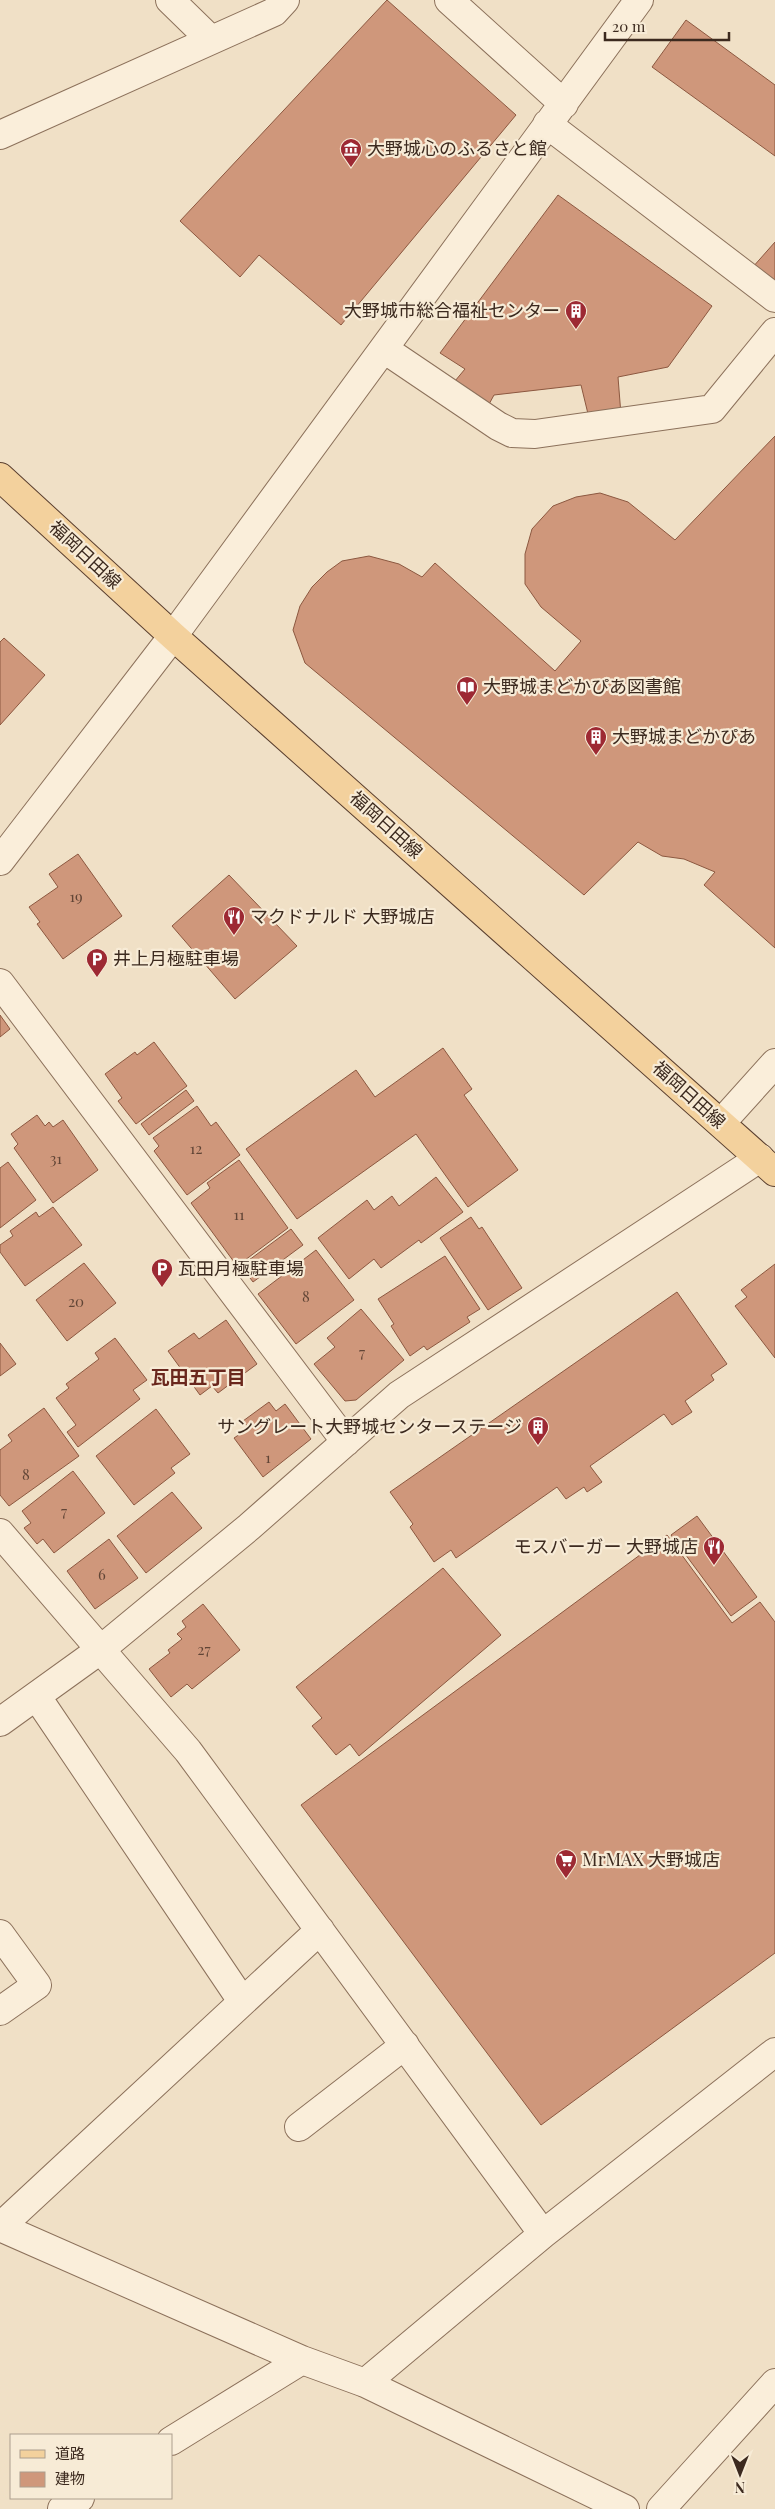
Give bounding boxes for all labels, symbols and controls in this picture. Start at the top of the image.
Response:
scale bar [605,10,729,42]
text: 20 m [612,16,646,36]
place label: 大野城心のふるさと館 [367,136,547,160]
museum icon: 大野城心のふるさと館 [339,137,363,168]
place label: 大野城市総合福祉センター [344,298,560,322]
building icon: 大野城市総合福祉センター [564,299,588,330]
street label: 福岡日田線 [45,515,127,594]
place label: 大野城まどかぴあ図書館 [483,674,681,698]
library icon: 大野城まどかぴあ図書館 [455,675,479,706]
place label: 大野城まどかぴあ [612,724,756,748]
building icon: 大野城まどかぴあ [584,725,608,756]
street label: 福岡日田線 [345,785,428,863]
house number: 19 [69,886,83,906]
place label: マクドナルド 大野城店 [250,904,434,928]
restaurant icon: マクドナルド 大野城店 [222,905,246,936]
place label: 井上月極駐車場 [113,946,239,970]
parking icon: 井上月極駐車場 [85,947,109,978]
street label: 福岡日田線 [648,1055,731,1133]
house number: 12 [190,1138,202,1158]
house number: 31 [50,1148,63,1168]
house number: 11 [233,1204,245,1224]
place label: 瓦田月極駐車場 [178,1256,304,1280]
parking icon: 瓦田月極駐車場 [150,1257,174,1288]
house number: 8 [302,1286,310,1306]
house number: 20 [68,1291,84,1311]
house number: 7 [359,1342,365,1362]
district label: 瓦田五丁目 [150,1363,246,1389]
place label: サングレート大野城センターステージ [217,1414,522,1438]
building icon: サングレート大野城センターステージ [526,1415,550,1446]
house number: 1 [265,1447,271,1467]
house number: 8 [22,1464,30,1484]
house number: 7 [61,1501,67,1521]
place label: モスバーガー 大野城店 [514,1534,698,1558]
restaurant icon: モスバーガー 大野城店 [702,1535,726,1566]
house number: 6 [98,1564,106,1584]
house number: 27 [197,1639,211,1659]
place label: MrMAX 大野城店 [582,1847,720,1871]
supermarket icon: MrMAX 大野城店 [554,1848,578,1879]
legend [10,2434,172,2499]
text: 道路 [55,2443,85,2463]
north arrow [715,2449,765,2499]
text: 建物 [55,2468,85,2488]
text: N [735,2478,745,2497]

